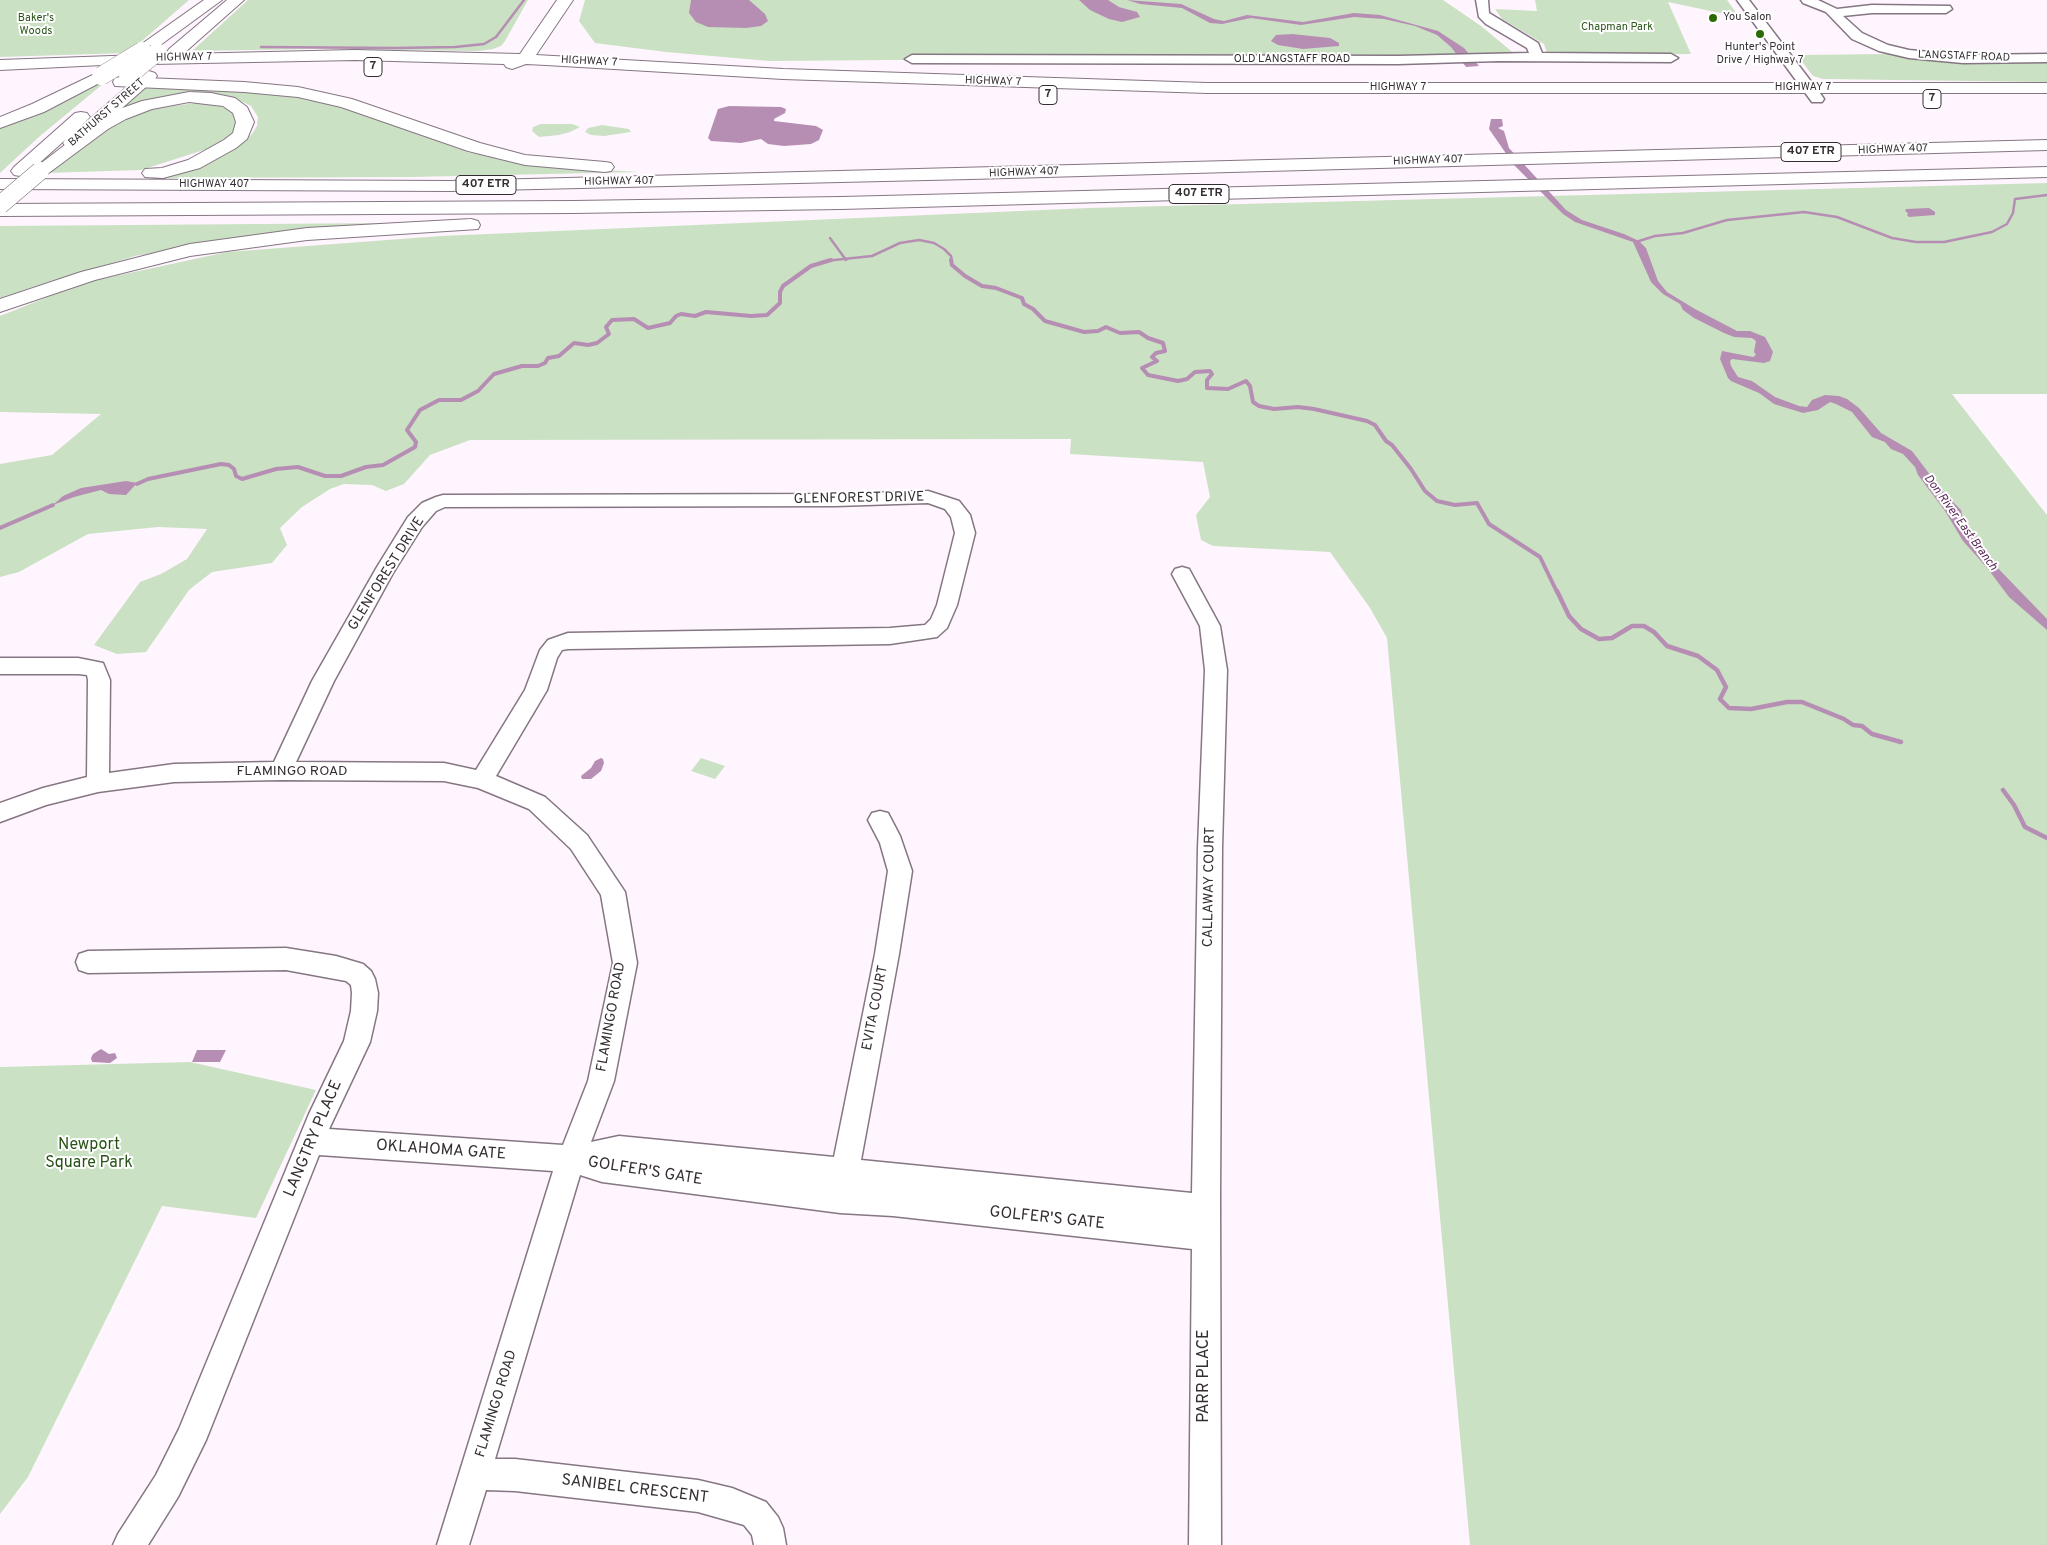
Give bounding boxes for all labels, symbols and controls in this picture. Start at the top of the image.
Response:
place label: You Salon [1723,11,1771,25]
park label: Baker's Woods [18,12,54,38]
marker: You Salon [1707,12,1719,24]
park label: Chapman Park [1581,21,1653,35]
marker: Hunter's Point Drive / Highway 7 [1754,28,1766,40]
place label: Hunter's Point Drive / Highway 7 [1716,41,1804,67]
street label: LANGSTAFF ROAD [1918,49,2010,65]
street label: HIGHWAY 7 [156,51,212,65]
street label: OLD LANGSTAFF ROAD [1234,53,1350,67]
street label: HIGHWAY 7 [560,54,618,70]
road number: 7 [364,58,382,76]
street label: HIGHWAY 7 [965,74,1021,90]
street label: BATHURST STREET [66,76,148,150]
street label: HIGHWAY 7 [1370,81,1426,95]
street label: HIGHWAY 7 [1775,81,1831,95]
road number: 7 [1039,86,1057,104]
road number: 7 [1923,90,1941,108]
road number: 407 ETR [1781,142,1841,162]
street label: HIGHWAY 407 [1858,142,1928,158]
street label: HIGHWAY 407 [1393,153,1463,169]
street label: HIGHWAY 407 [989,165,1059,181]
street label: HIGHWAY 407 [584,175,654,189]
road number: 407 ETR [456,176,516,194]
street label: HIGHWAY 407 [179,178,249,192]
road number: 407 ETR [1169,184,1229,203]
water label: Don River East Branch [1920,472,2000,574]
street label: GLENFOREST DRIVE [794,489,924,509]
street label: GLENFOREST DRIVE [345,514,429,634]
street label: FLAMINGO ROAD [236,764,348,780]
street label: CALLAWAY COURT [1201,827,1219,947]
street label: FLAMINGO ROAD [594,961,630,1073]
street label: EVITA COURT [860,964,892,1052]
street label: LANGTRY PLACE [281,1078,347,1200]
park label: Newport Square Park [45,1136,133,1174]
street label: OKLAHOMA GATE [375,1137,507,1165]
street label: GOLFER'S GATE [586,1153,704,1191]
street label: GOLFER'S GATE [988,1203,1106,1235]
street label: PARR PLACE [1195,1329,1215,1423]
street label: FLAMINGO ROAD [473,1348,521,1460]
street label: SANIBEL CRESCENT [560,1471,710,1509]

